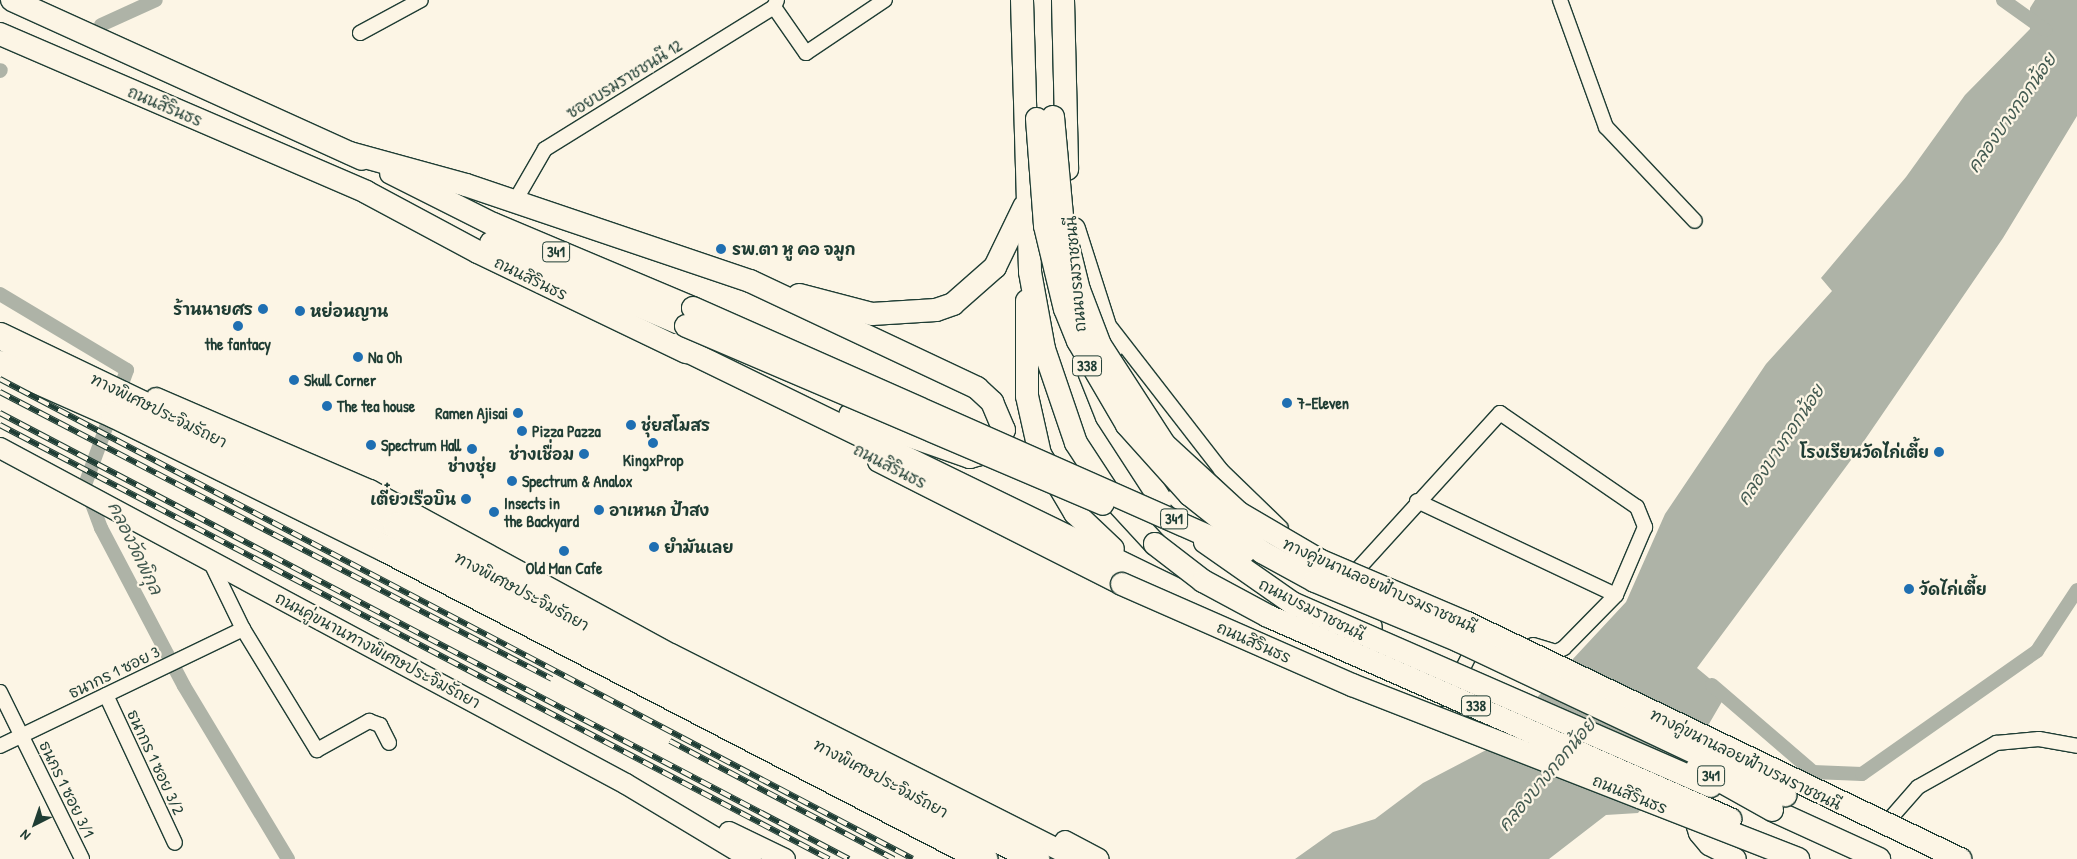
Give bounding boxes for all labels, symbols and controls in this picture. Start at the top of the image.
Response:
street label: ซอยบรมราชชนนี 12 [563,36,685,122]
water label: คลองบางกอกน้อย [1963,49,2061,177]
street label: ถนนสิรินธร [125,82,205,130]
street label: ถนนบรมราชชนนี [1060,215,1090,333]
place label: รพ.ตา หู คอ จมูก [732,239,855,259]
road number: 341 [541,240,571,264]
marker: รพ.ตา หู คอ จมูก [714,242,728,256]
street label: ถนนสิรินธร [491,252,571,304]
place label: ร้านนายศร [173,299,253,319]
place label: หย่อนญาน [310,301,388,321]
marker: ร้านนายศร [257,303,269,315]
marker: หย่อนญาน [294,305,306,317]
marker: the fantacy [232,320,244,332]
place label: the fantacy [205,334,271,354]
place label: Na Oh [368,347,402,367]
marker: Na Oh [352,351,364,363]
road number: 338 [1072,354,1102,378]
street label: ทางพิเศษประจิมรัถยา [88,369,230,451]
place label: Skull Corner [304,370,376,390]
marker: Skull Corner [288,374,300,386]
water label: คลองบางกอกน้อย [1733,381,1829,509]
place label: 7-Eleven [1297,393,1349,413]
place label: The tea house [337,396,415,416]
marker: 7-Eleven [1281,397,1293,409]
marker: The tea house [321,400,333,412]
place label: Ramen Ajisai [435,403,508,423]
marker: Ramen Ajisai [512,407,524,419]
place label: ชุ่ยสโมสร [641,415,710,435]
marker: ชุ่ยสโมสร [625,419,637,431]
place label: Pizza Pazza [532,421,601,441]
marker: Pizza Pazza [516,425,528,437]
place label: Spectrum Hall [381,435,461,455]
marker: KingxProp [647,437,659,449]
marker: Spectrum Hall [365,439,377,451]
street label: ถนนสิรินธร [851,440,929,492]
place label: โรงเรียนวัดไก่เตี้ย [1800,442,1929,462]
marker: ช่างชุ่ย [466,443,478,455]
place label: ช่างเชื่อม [509,444,574,464]
marker: โรงเรียนวัดไก่เตี้ย [1933,446,1945,458]
marker: ช่างเชื่อม [578,448,590,460]
place label: KingxProp [623,450,683,470]
place label: ช่างชุ่ย [448,456,496,476]
place label: Spectrum & Analox [522,471,633,491]
marker: Spectrum & Analox [506,475,518,487]
place label: เตี๋ยวเรือบิน [370,489,456,509]
marker: เตี๋ยวเรือบิน [460,493,472,505]
place label: Insects in the Backyard [504,493,579,531]
water label: คลองวัดพิกุล [103,498,167,598]
place label: อาเหนก ป้าสง [609,500,709,520]
marker: อาเหนก ป้าสง [593,504,605,516]
marker: Insects in the Backyard [488,506,500,518]
road number: 341 [1159,506,1189,532]
street label: ทางคู่ขนานลอยฟ้าบรมราชชนนี [1280,533,1480,637]
place label: ยำมันเลย [664,537,733,557]
marker: ยำมันเลย [648,541,660,553]
marker: Old Man Cafe [558,545,570,557]
street label: ทางพิเศษประจิมรัถยา [451,547,593,635]
place label: Old Man Cafe [526,558,602,578]
street label: ถนนบรมราชชนนี [1256,574,1368,644]
place label: วัดไก่เตี้ย [1919,579,1987,599]
marker: วัดไก่เตี้ย [1903,583,1915,595]
street label: ถนนคู่ขนานทางพิเศษประจิมรัถยา [272,588,484,712]
street label: ถนนสิรินธร [1214,617,1294,667]
street label: ธนากร 1 ซอย 3 [65,642,163,702]
road number: 338 [1461,694,1491,718]
street label: ทางคู่ขนานลอยฟ้าบรมราชชนนี [1647,704,1845,814]
street label: ธนากร 1 ซอย 3/2 [123,707,189,817]
water label: คลองบางกอกน้อย [1494,714,1600,836]
street label: ทางพิเศษประจิมรัถยา [810,734,952,822]
street label: ธนกร 1 ซอย 3/1 [35,738,99,840]
road number: 341 [1696,764,1726,788]
street label: ถนนสิรินธร [1590,770,1670,818]
north arrow [10,799,60,849]
text: N [16,826,34,845]

